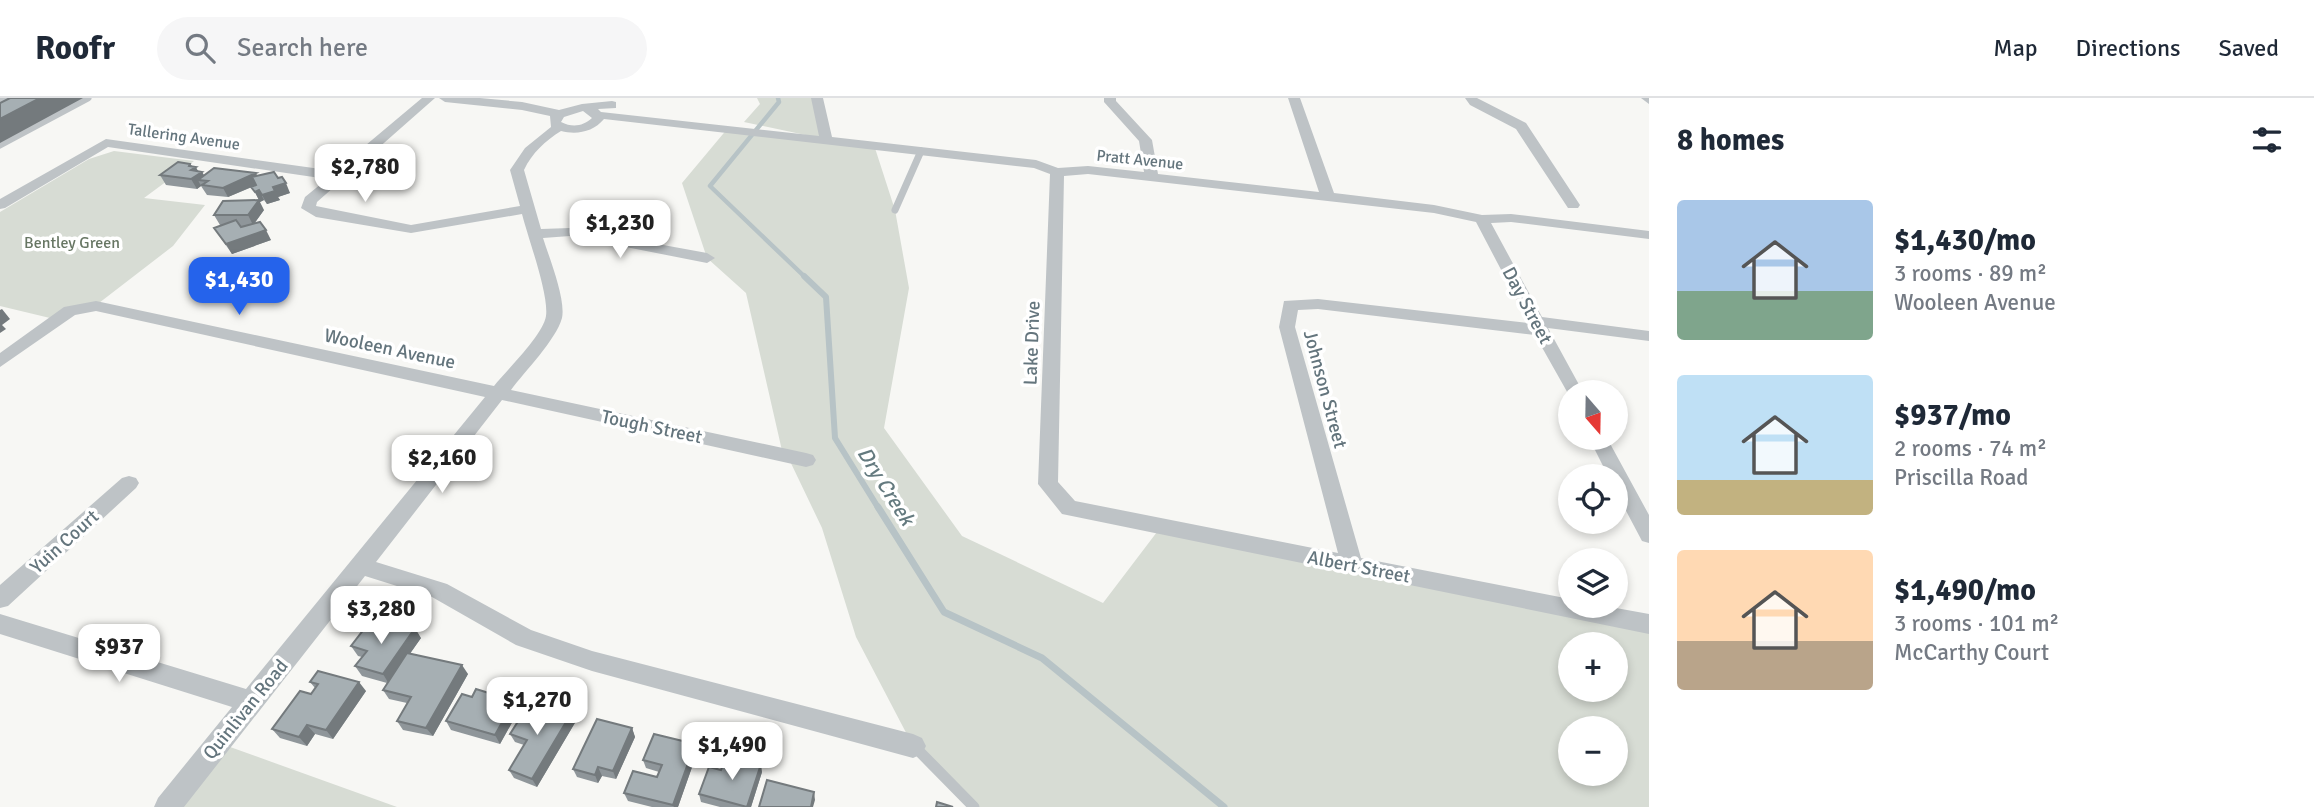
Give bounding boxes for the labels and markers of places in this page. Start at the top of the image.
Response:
pin: $2,780 [308,144,422,204]
pin: $1,230 [563,200,677,260]
pin: $1,430 [182,258,296,317]
pin: $2,160 [385,436,499,495]
pin: $3,280 [324,587,438,646]
pin: $937 [78,624,160,684]
pin: $1,270 [480,678,594,737]
pin: $1,490 [675,722,789,782]

